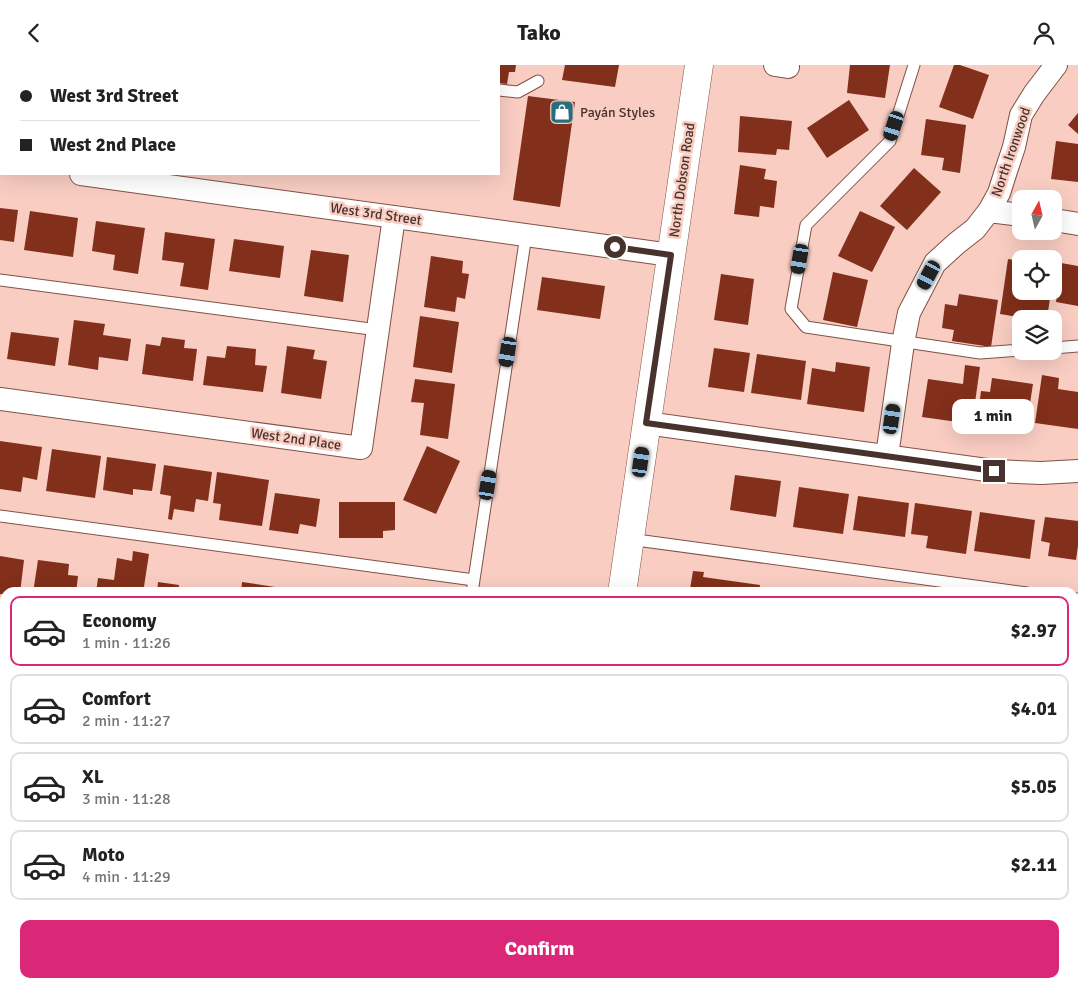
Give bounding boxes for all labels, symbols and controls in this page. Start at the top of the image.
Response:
icon: back [20,19,48,47]
text: Tako [517,19,561,46]
icon: person [1030,19,1058,47]
text: West 3rd Street [50,84,179,108]
shop icon: Payán Styles [549,99,575,125]
place label: Payán Styles [580,104,655,121]
street label: North Ironwood [988,105,1034,199]
car [882,109,905,143]
street label: North Dobson Road [666,122,698,238]
text: West 2nd Place [50,133,176,157]
north arrow [1012,190,1062,240]
map controls [1012,190,1062,360]
street label: West 3rd Street [329,199,423,229]
route start [604,236,626,258]
car [790,243,809,275]
button: locate [1012,250,1062,300]
car [915,258,942,292]
button: layers [1012,310,1062,360]
car [498,336,517,368]
callout: 1 min [953,399,1035,433]
car [882,403,901,435]
text: 1 min [974,406,1012,426]
street label: West 2nd Place [250,424,342,454]
car [631,446,650,478]
route end [983,460,1005,482]
car [478,469,497,501]
icon: car [22,609,67,654]
text: Economy [82,609,156,633]
text: $2.97 [1011,619,1057,643]
text: 1 min · 11:26 [82,633,171,653]
icon: car [22,687,67,732]
text: Comfort [82,687,151,711]
text: $4.01 [1011,697,1057,721]
text: 2 min · 11:27 [82,711,171,731]
icon: car [22,765,67,810]
text: XL [82,765,104,789]
text: $5.05 [1011,775,1057,799]
text: 3 min · 11:28 [82,789,171,809]
icon: car [22,843,67,888]
text: Moto [82,843,125,867]
text: $2.11 [1011,853,1057,877]
text: 4 min · 11:29 [82,867,171,887]
button: Confirm [20,920,1059,978]

